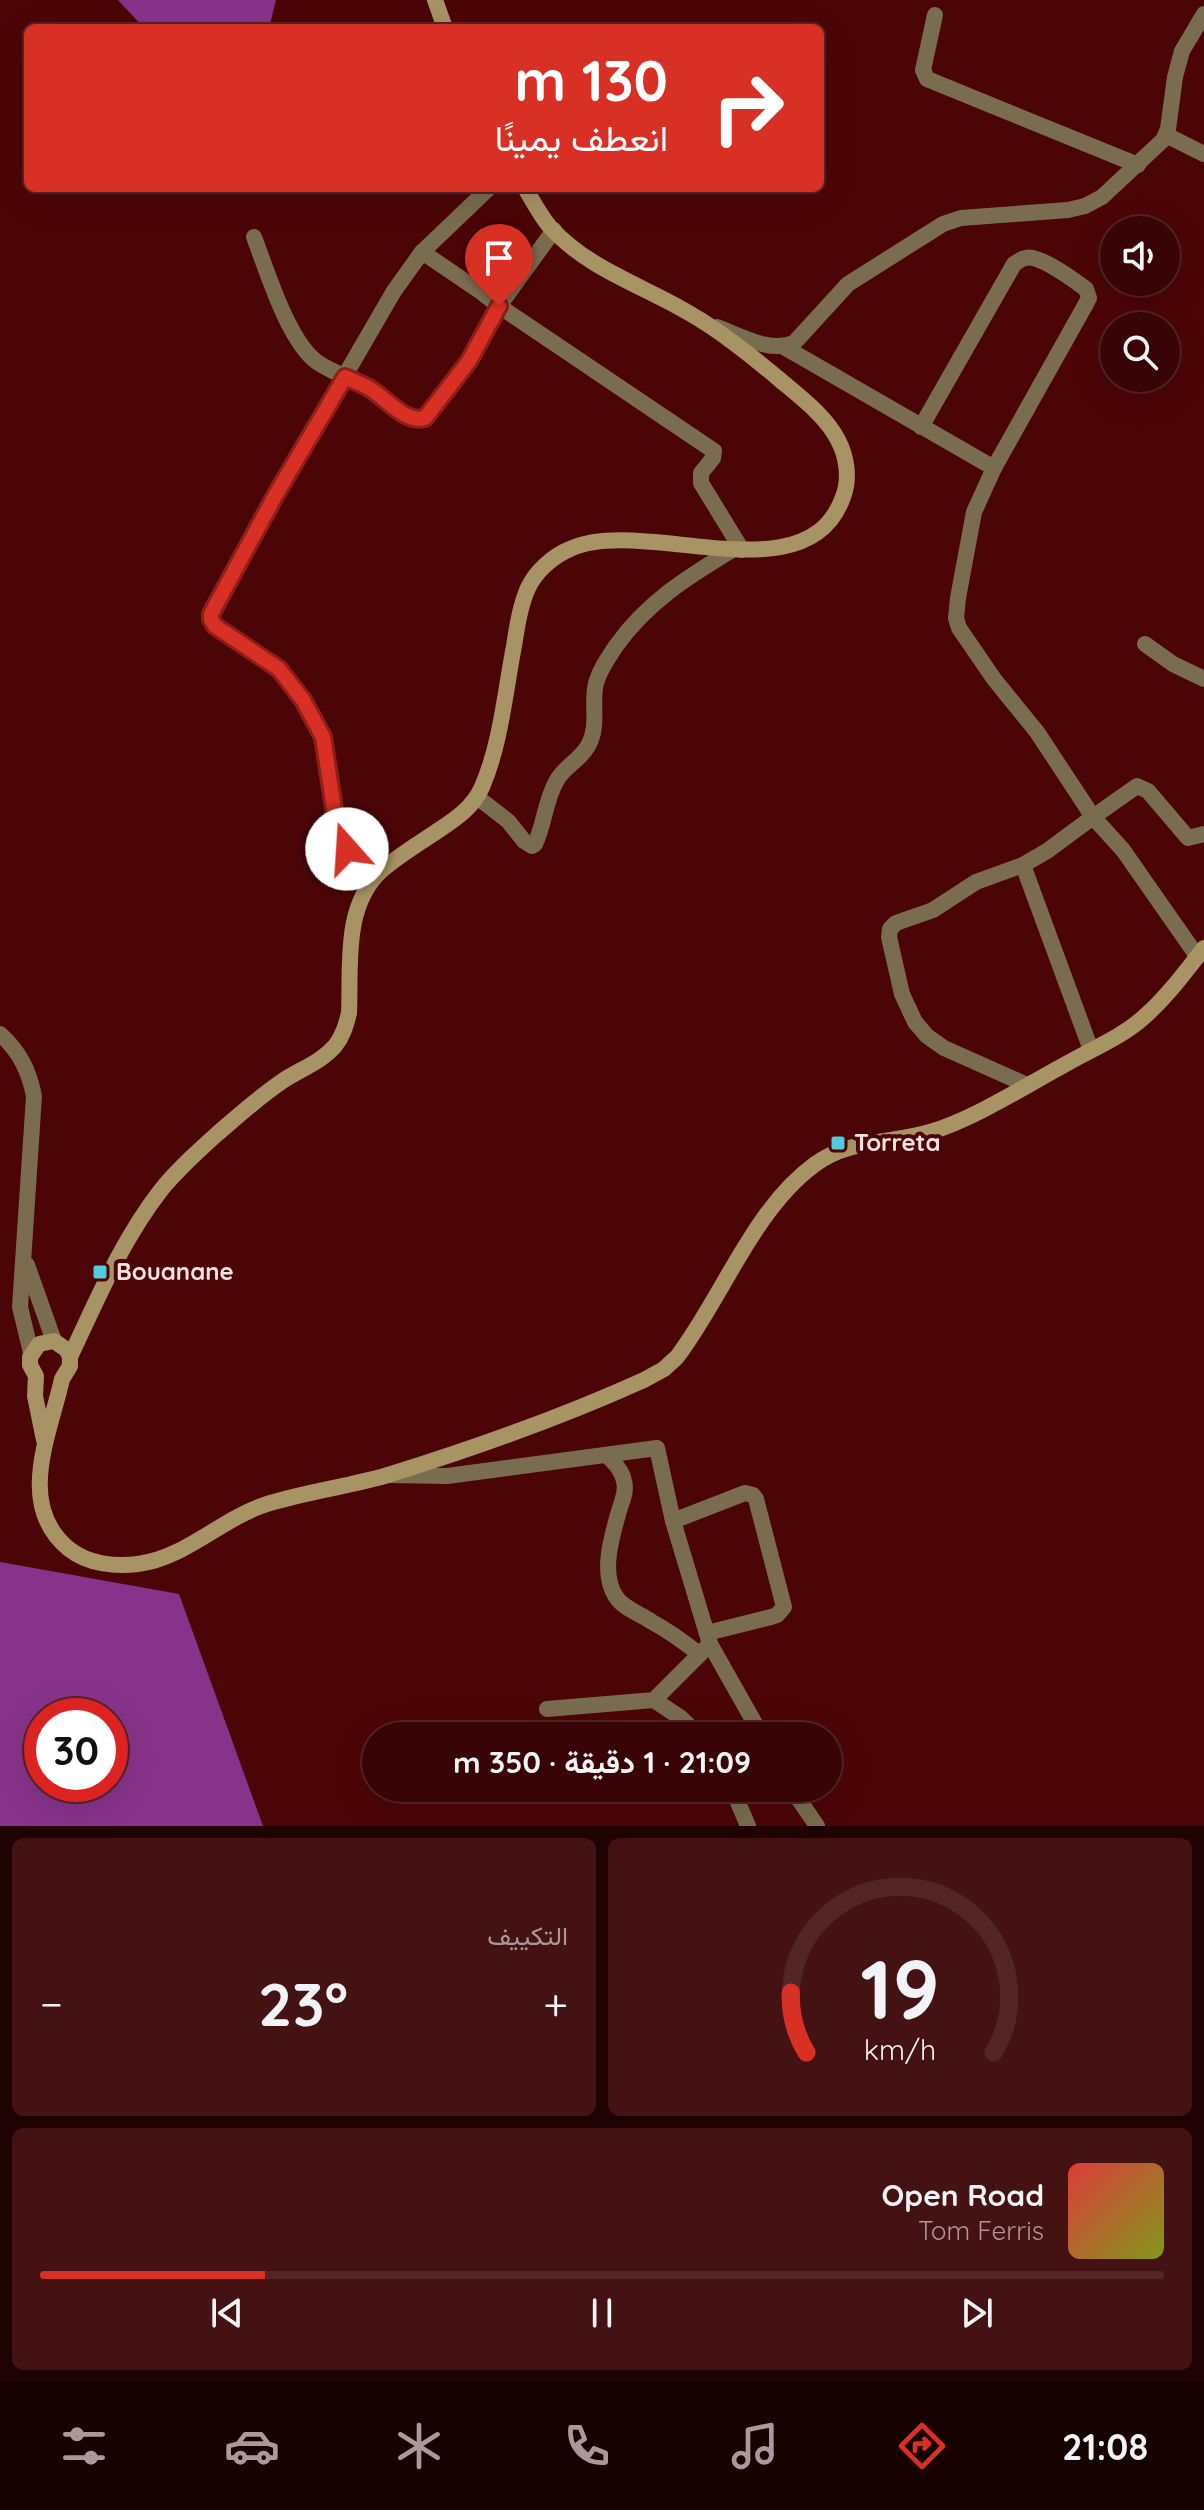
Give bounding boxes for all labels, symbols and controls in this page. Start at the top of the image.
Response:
text: 130 m [514,45,668,115]
icon: right [696,56,800,160]
text: انعطف يمينًا [495,115,668,160]
map controls [1100,216,1180,392]
button: sound [1100,216,1180,296]
pin [465,224,533,306]
icon: arrive [477,236,521,280]
button: search [1100,312,1180,392]
position arrow [305,807,389,891]
place label: Torreta [854,1127,940,1157]
marker: Torreta [829,1134,847,1152]
place label: Bouanane [116,1256,234,1286]
marker: Bouanane [91,1263,109,1281]
speed limit sign: 30 [24,1698,128,1802]
text: 21:09 · 1 دقيقة · 350 m [453,1743,751,1781]
text: التكييف [487,1919,568,1952]
text: 19 [860,1936,940,2040]
text: 23° [258,1966,348,2041]
text: − [40,1976,63,2031]
text: + [543,1976,568,2031]
text: km/h [864,2031,936,2067]
text: Open Road [882,2176,1044,2214]
text: Tom Ferris [918,2214,1044,2247]
icon: previous [205,2291,249,2335]
icon: pause [580,2291,624,2335]
icon: next [955,2291,999,2335]
icon: filters [56,2418,112,2474]
icon: car [224,2418,280,2474]
icon: climate [391,2418,447,2474]
icon: phone [559,2418,615,2474]
icon: music [727,2418,783,2474]
icon: directions [894,2418,950,2474]
text: 21:08 [1062,2424,1148,2469]

